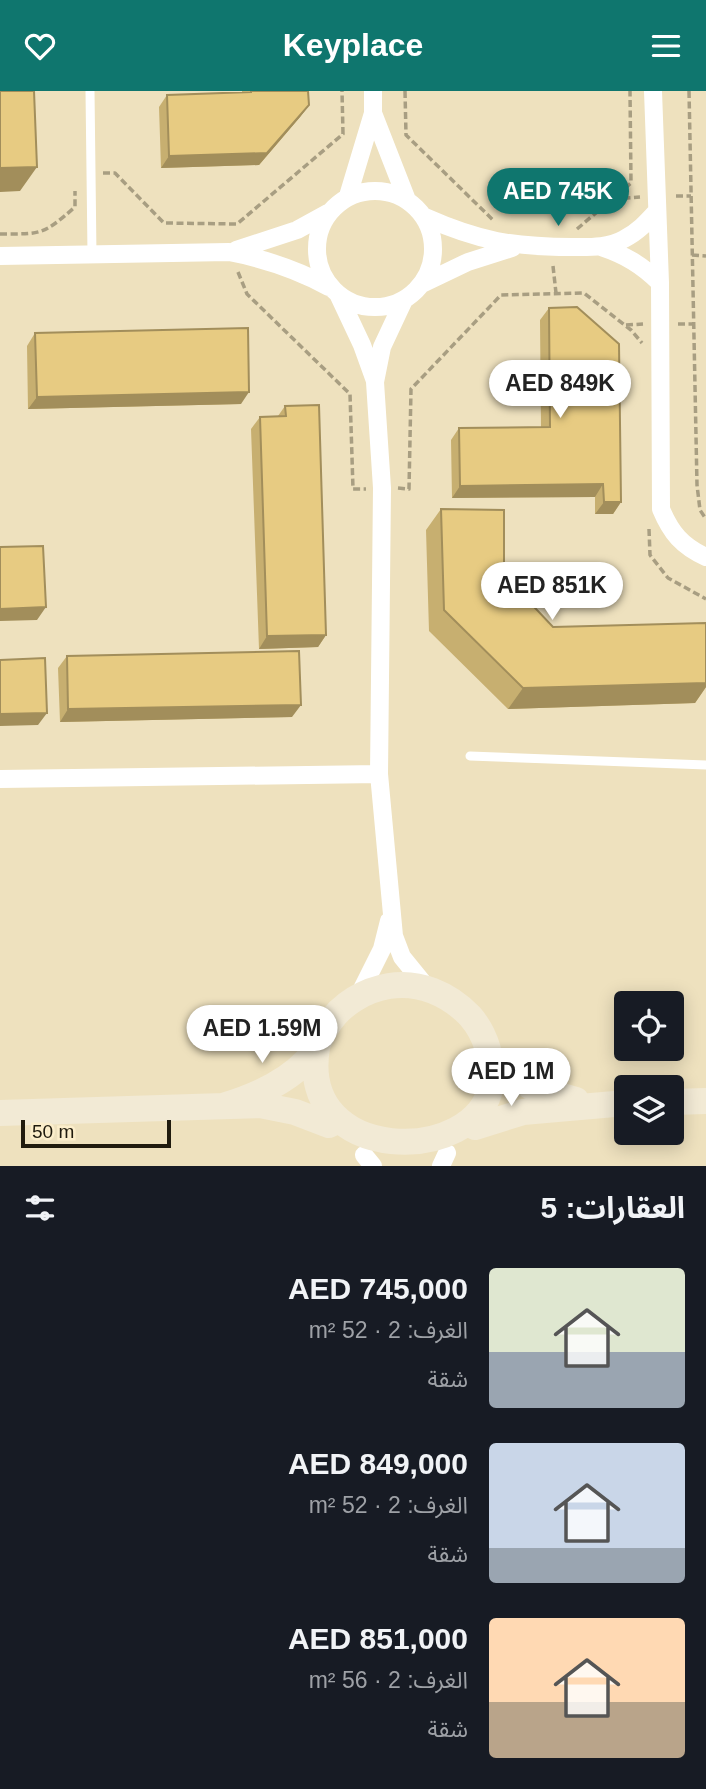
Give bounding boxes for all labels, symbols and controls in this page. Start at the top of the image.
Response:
icon: heart [21,27,59,65]
text: Keyplace [283,27,423,63]
icon: menu [647,27,685,65]
pin: AED 745K [486,169,630,228]
text: AED 745K [503,178,613,204]
pin: AED 849K [488,361,632,420]
text: AED 849K [505,370,615,396]
pin: AED 851K [480,563,624,622]
text: AED 851K [497,572,607,598]
map controls [614,991,684,1145]
button: locate [614,991,684,1061]
pin: AED 1.59M [182,1005,342,1065]
text: AED 1.59M [203,1015,321,1041]
pin: AED 1M [454,1049,568,1108]
text: AED 1M [468,1058,554,1084]
button: layers [614,1075,684,1145]
scale bar [21,1117,172,1149]
text: 50 m [32,1121,74,1142]
icon: filters [21,1189,59,1227]
text: العقارات: 5 [540,1191,685,1224]
text: AED 745,000 [288,1272,468,1305]
icon: home [545,1296,629,1380]
text: الغرف: 2 · 52 m² [309,1317,468,1343]
text: شقة [427,1366,468,1392]
text: AED 849,000 [288,1447,468,1480]
icon: home [545,1471,629,1555]
text: الغرف: 2 · 52 m² [309,1492,468,1518]
text: شقة [427,1541,468,1567]
text: AED 851,000 [288,1622,468,1655]
icon: home [545,1646,629,1730]
text: الغرف: 2 · 56 m² [309,1667,468,1693]
text: شقة [427,1716,468,1742]

